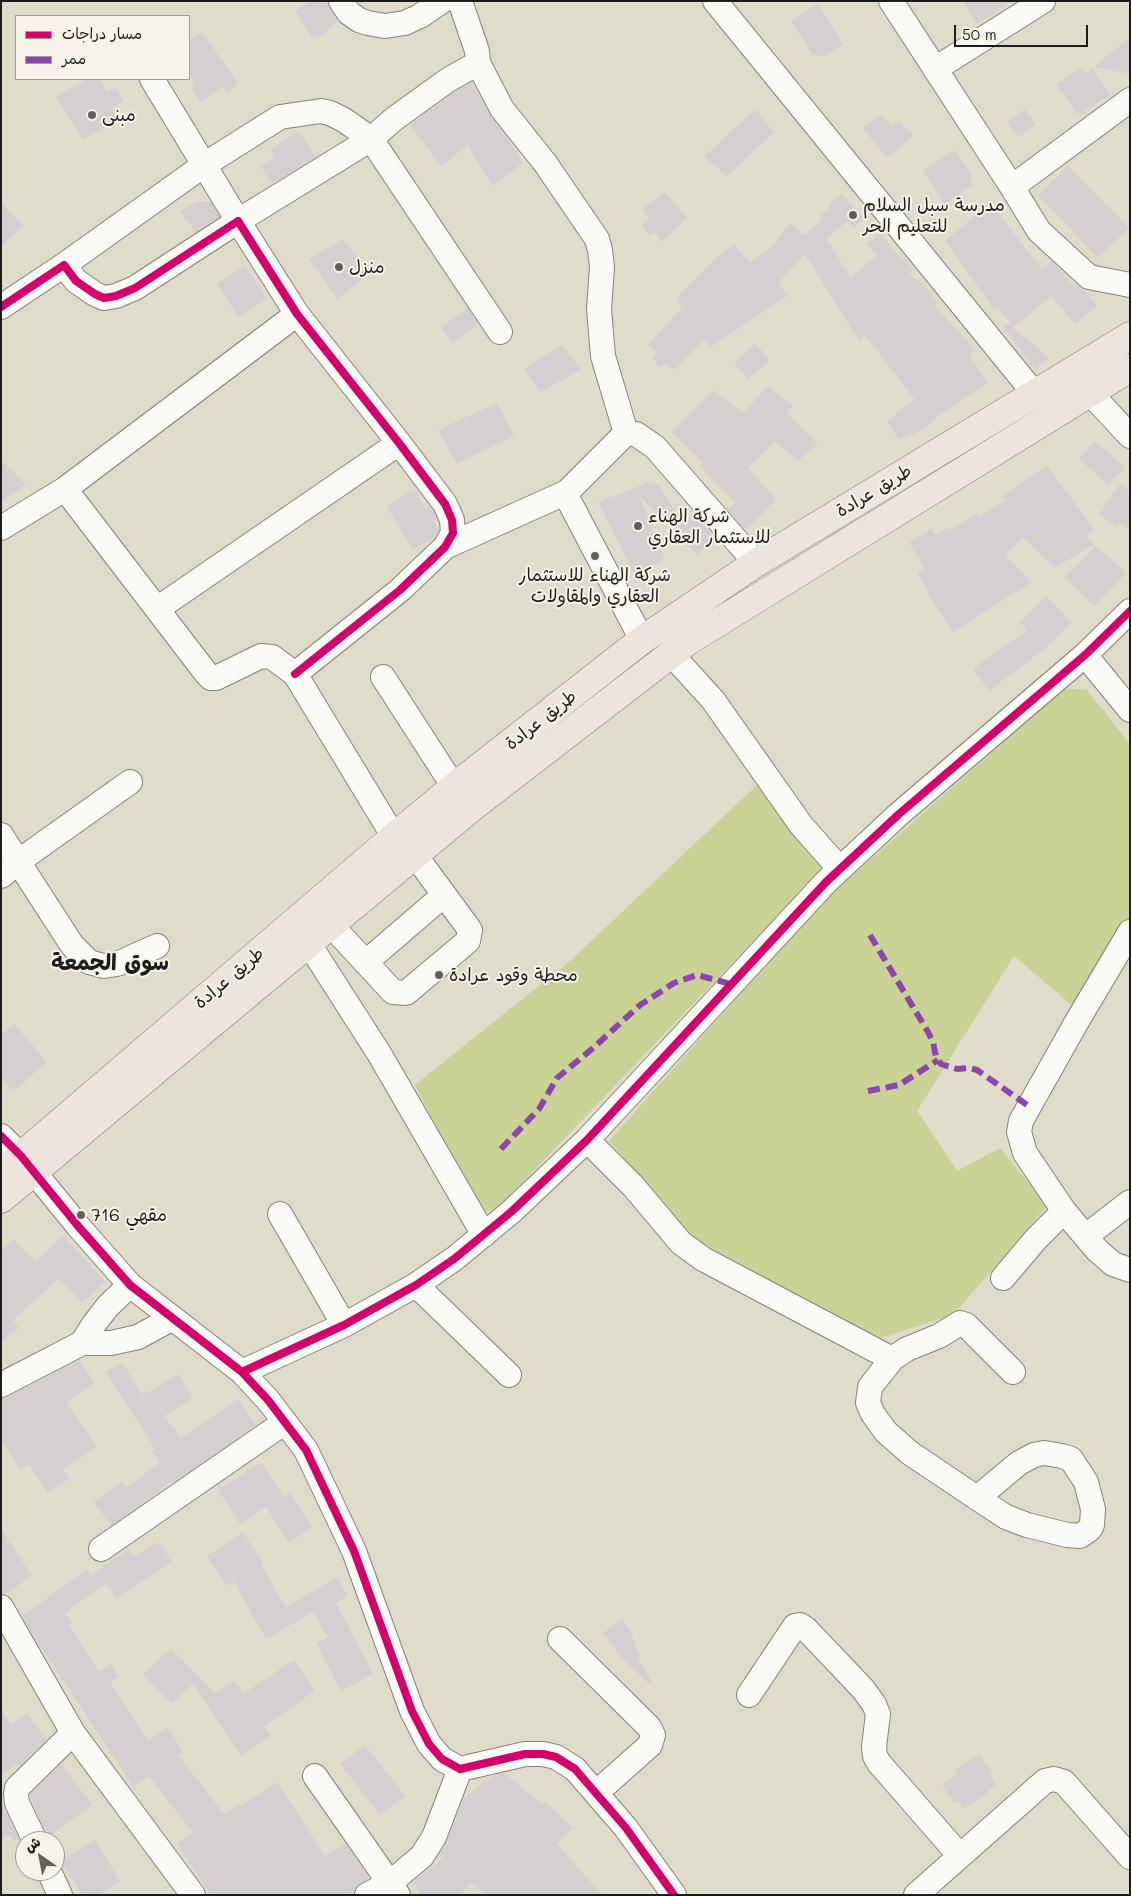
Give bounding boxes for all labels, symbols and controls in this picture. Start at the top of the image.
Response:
legend [15,15,190,80]
scale bar [956,15,1090,47]
text: مسار دراجات [62,23,142,43]
text: 50 m [962,24,997,44]
text: ممر [62,48,86,68]
place label: مبنى [102,104,136,126]
marker: مبنى [86,109,98,121]
place label: مدرسة سبل السلام للتعليم الحر [863,194,1005,236]
marker: مدرسة سبل السلام للتعليم الحر [847,209,859,221]
place label: منزل [349,256,384,278]
marker: منزل [333,261,345,273]
street label: طريق عرادة [832,460,916,522]
place label: شركة الهناء للاستثمار العقاري [648,505,770,548]
marker: شركة الهناء للاستثمار العقاري [632,520,644,532]
marker: شركة الهناء للاستثمار العقاري والمقاولات [589,550,601,562]
place label: شركة الهناء للاستثمار العقاري والمقاولات [519,564,671,606]
street label: طريق عرادة [501,685,581,755]
street label: طريق عرادة [190,943,268,1013]
district label: سوق الجمعة [51,950,169,976]
place label: محطة وقود عرادة [449,964,578,986]
marker: محطة وقود عرادة [433,969,445,981]
place label: مقهي 716 [91,1204,167,1226]
marker: مقهي 716 [75,1209,87,1221]
north arrow [15,1831,65,1881]
text: ش [20,1832,44,1856]

